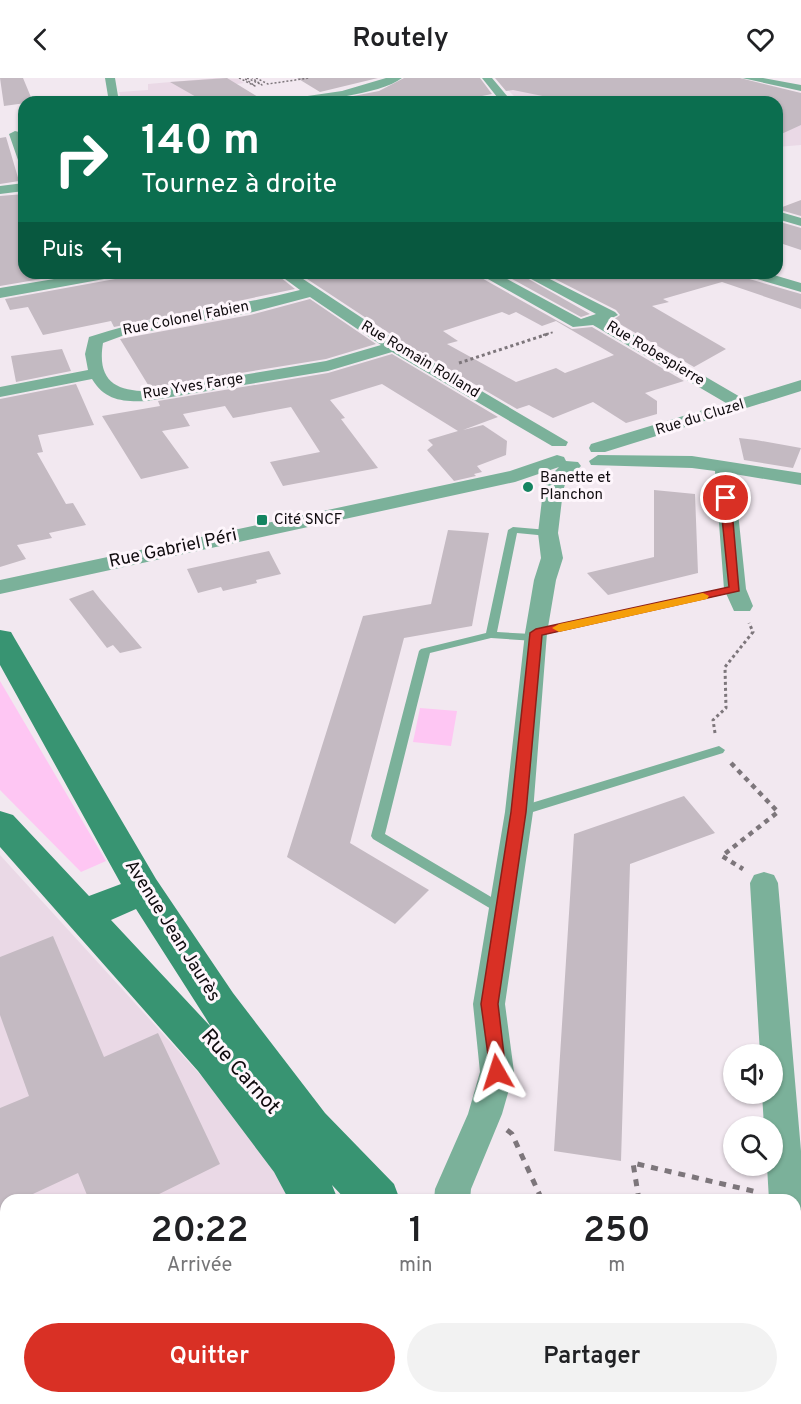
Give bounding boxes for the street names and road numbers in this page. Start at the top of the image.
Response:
street label: Rue Colonel Fabien [121,297,251,341]
street label: Rue Romain Rolland [357,317,483,403]
street label: Rue Robespierre [602,317,708,391]
street label: Rue Yves Farge [141,370,245,404]
street label: Rue du Cluzel [653,396,747,440]
street label: Rue Gabriel Péri [107,524,239,574]
street label: Avenue Jean Jaurès [119,856,225,1006]
street label: Rue Carnot [194,1024,286,1120]

